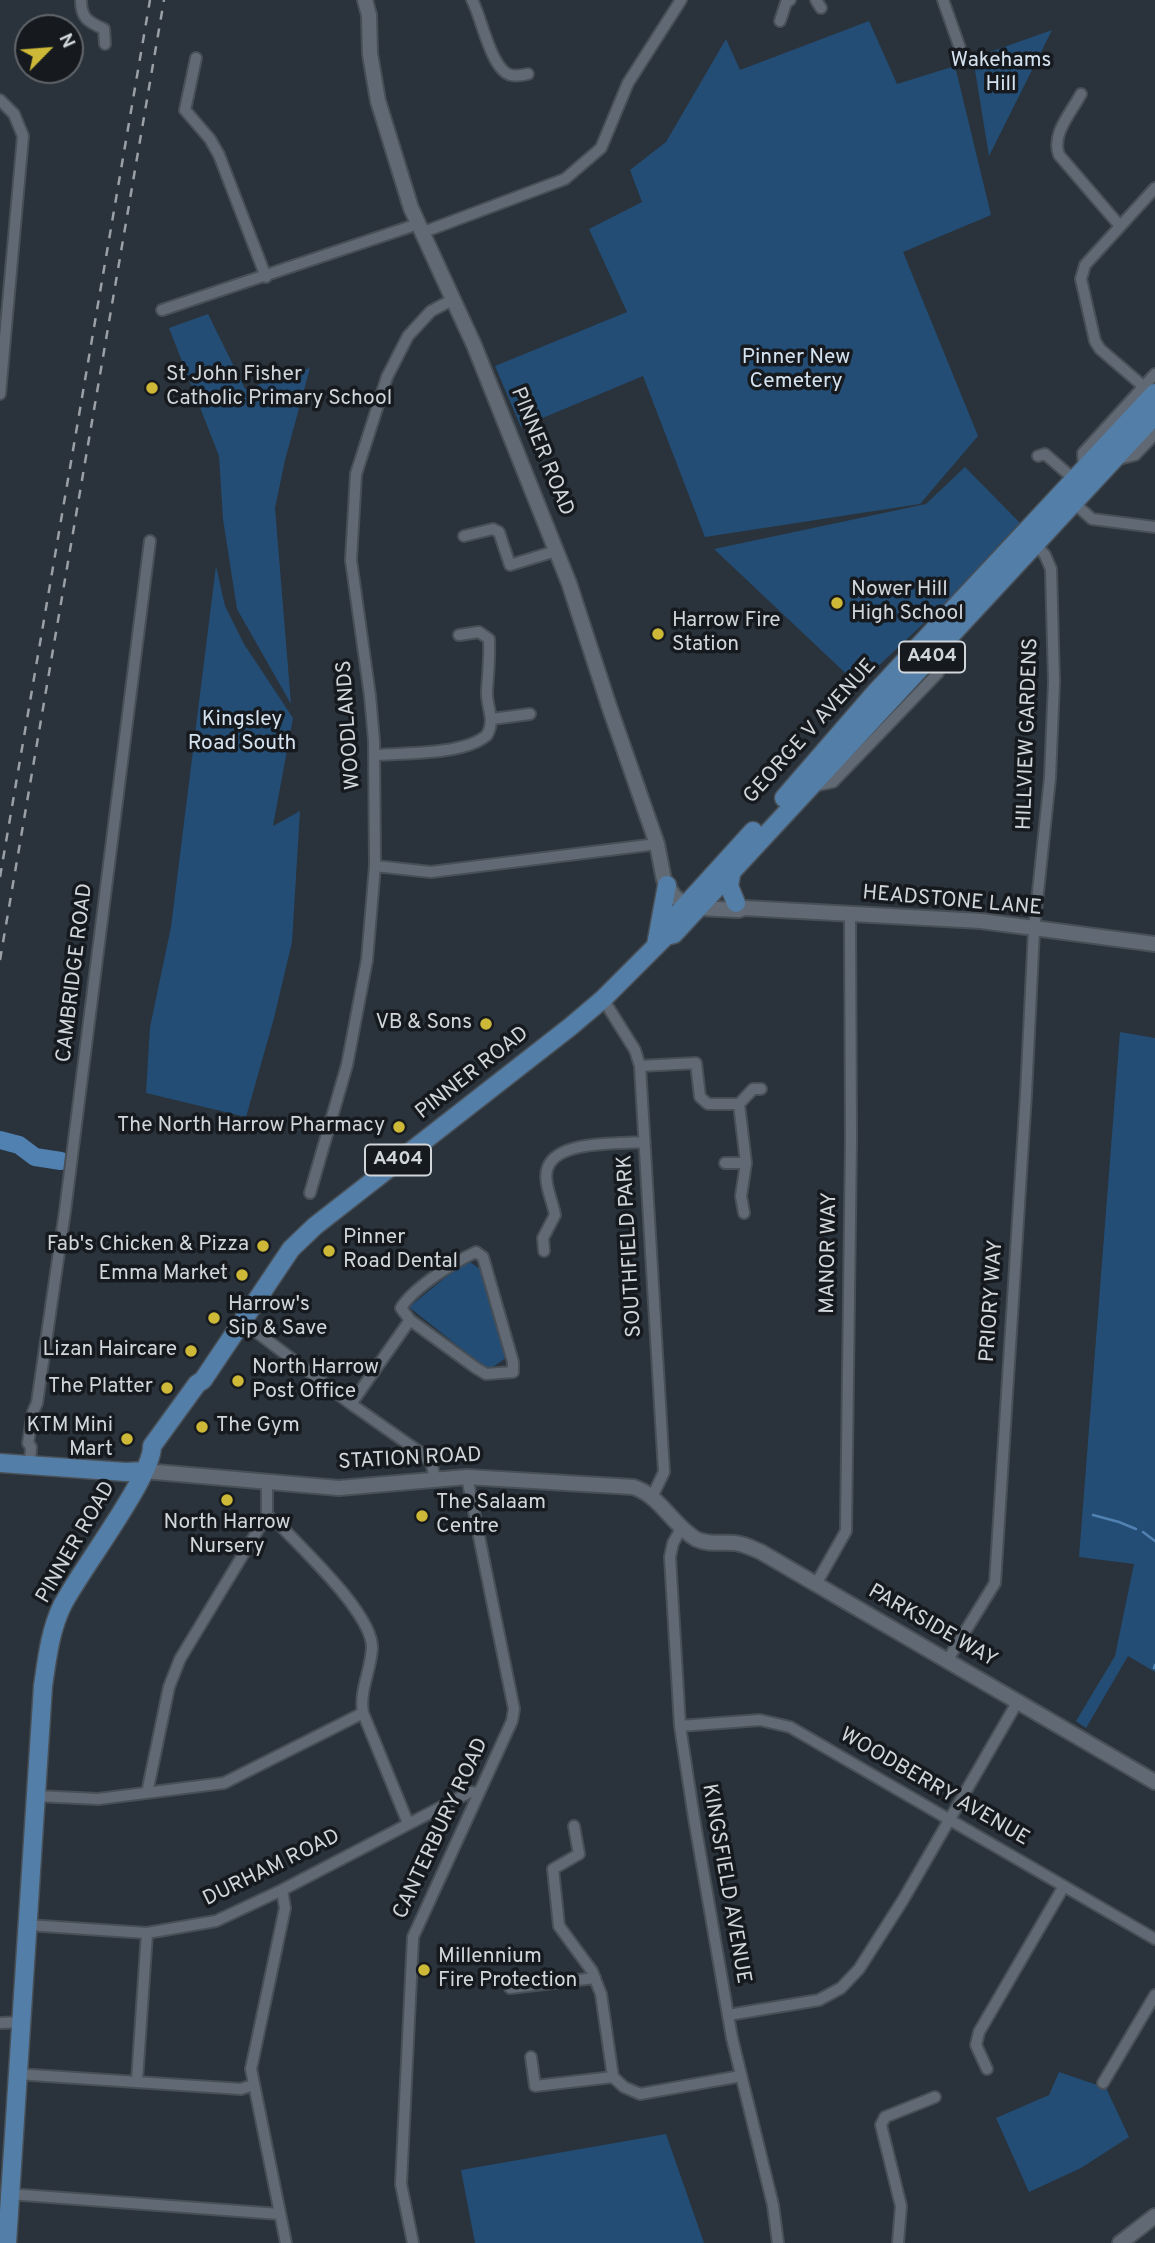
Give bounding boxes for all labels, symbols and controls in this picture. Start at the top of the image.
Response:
north arrow [14,14,84,84]
text: N [52,30,80,52]
park label: Wakehams Hill [951,49,1051,99]
park label: Pinner New Cemetery [742,346,850,396]
place label: St John Fisher Catholic Primary School [166,363,392,413]
marker: St John Fisher Catholic Primary School [144,380,160,396]
street label: PINNER ROAD [504,384,578,520]
place label: Nower Hill High School [851,578,964,628]
marker: Nower Hill High School [829,595,845,611]
place label: Harrow Fire Station [672,609,781,659]
marker: Harrow Fire Station [650,626,666,642]
street label: HILLVIEW GARDENS [1013,637,1045,831]
road number: A404 [899,642,965,672]
street label: GEORGE V AVENUE [739,654,883,810]
street label: WOODLANDS [333,659,367,791]
park label: Kingsley Road South [188,708,296,758]
street label: CAMBRIDGE ROAD [53,882,99,1064]
street label: HEADSTONE LANE [861,882,1043,922]
place label: VB & Sons [375,1011,472,1037]
marker: VB & Sons [478,1016,494,1032]
street label: PINNER ROAD [411,1022,535,1126]
place label: The North Harrow Pharmacy [117,1114,385,1140]
marker: The North Harrow Pharmacy [391,1119,407,1135]
road number: A404 [365,1144,431,1176]
street label: SOUTHFIELD PARK [614,1154,648,1338]
street label: MANOR WAY [816,1192,844,1314]
place label: Pinner Road Dental [343,1226,458,1276]
place label: Fab's Chicken & Pizza [47,1233,249,1259]
marker: Fab's Chicken & Pizza [255,1238,271,1254]
street label: PRIORY WAY [976,1239,1010,1363]
marker: Pinner Road Dental [321,1243,337,1259]
place label: Emma Market [98,1262,228,1288]
marker: Emma Market [234,1267,250,1283]
place label: Harrow's Sip & Save [228,1293,327,1343]
marker: Harrow's Sip & Save [206,1310,222,1326]
place label: Lizan Haircare [43,1338,177,1364]
marker: Lizan Haircare [183,1343,199,1359]
place label: North Harrow Post Office [252,1356,379,1406]
marker: North Harrow Post Office [230,1373,246,1389]
place label: The Platter [48,1375,153,1401]
marker: The Platter [159,1380,175,1396]
place label: KTM Mini Mart [26,1414,113,1464]
place label: The Gym [216,1414,300,1440]
marker: The Gym [194,1419,210,1435]
marker: KTM Mini Mart [119,1431,135,1447]
street label: STATION ROAD [338,1444,482,1476]
street label: PINNER ROAD [32,1478,122,1608]
place label: The Salaam Centre [436,1491,546,1541]
marker: North Harrow Nursery [219,1492,235,1508]
marker: The Salaam Centre [414,1508,430,1524]
place label: North Harrow Nursery [164,1511,290,1561]
street label: PARKSIDE WAY [863,1580,1001,1674]
street label: WOODBERRY AVENUE [835,1723,1033,1853]
street label: CANTERBURY ROAD [389,1734,495,1924]
street label: KINGSFIELD AVENUE [695,1782,755,1986]
street label: DURHAM ROAD [199,1825,345,1913]
place label: Millennium Fire Protection [438,1945,577,1995]
marker: Millennium Fire Protection [416,1962,432,1978]

